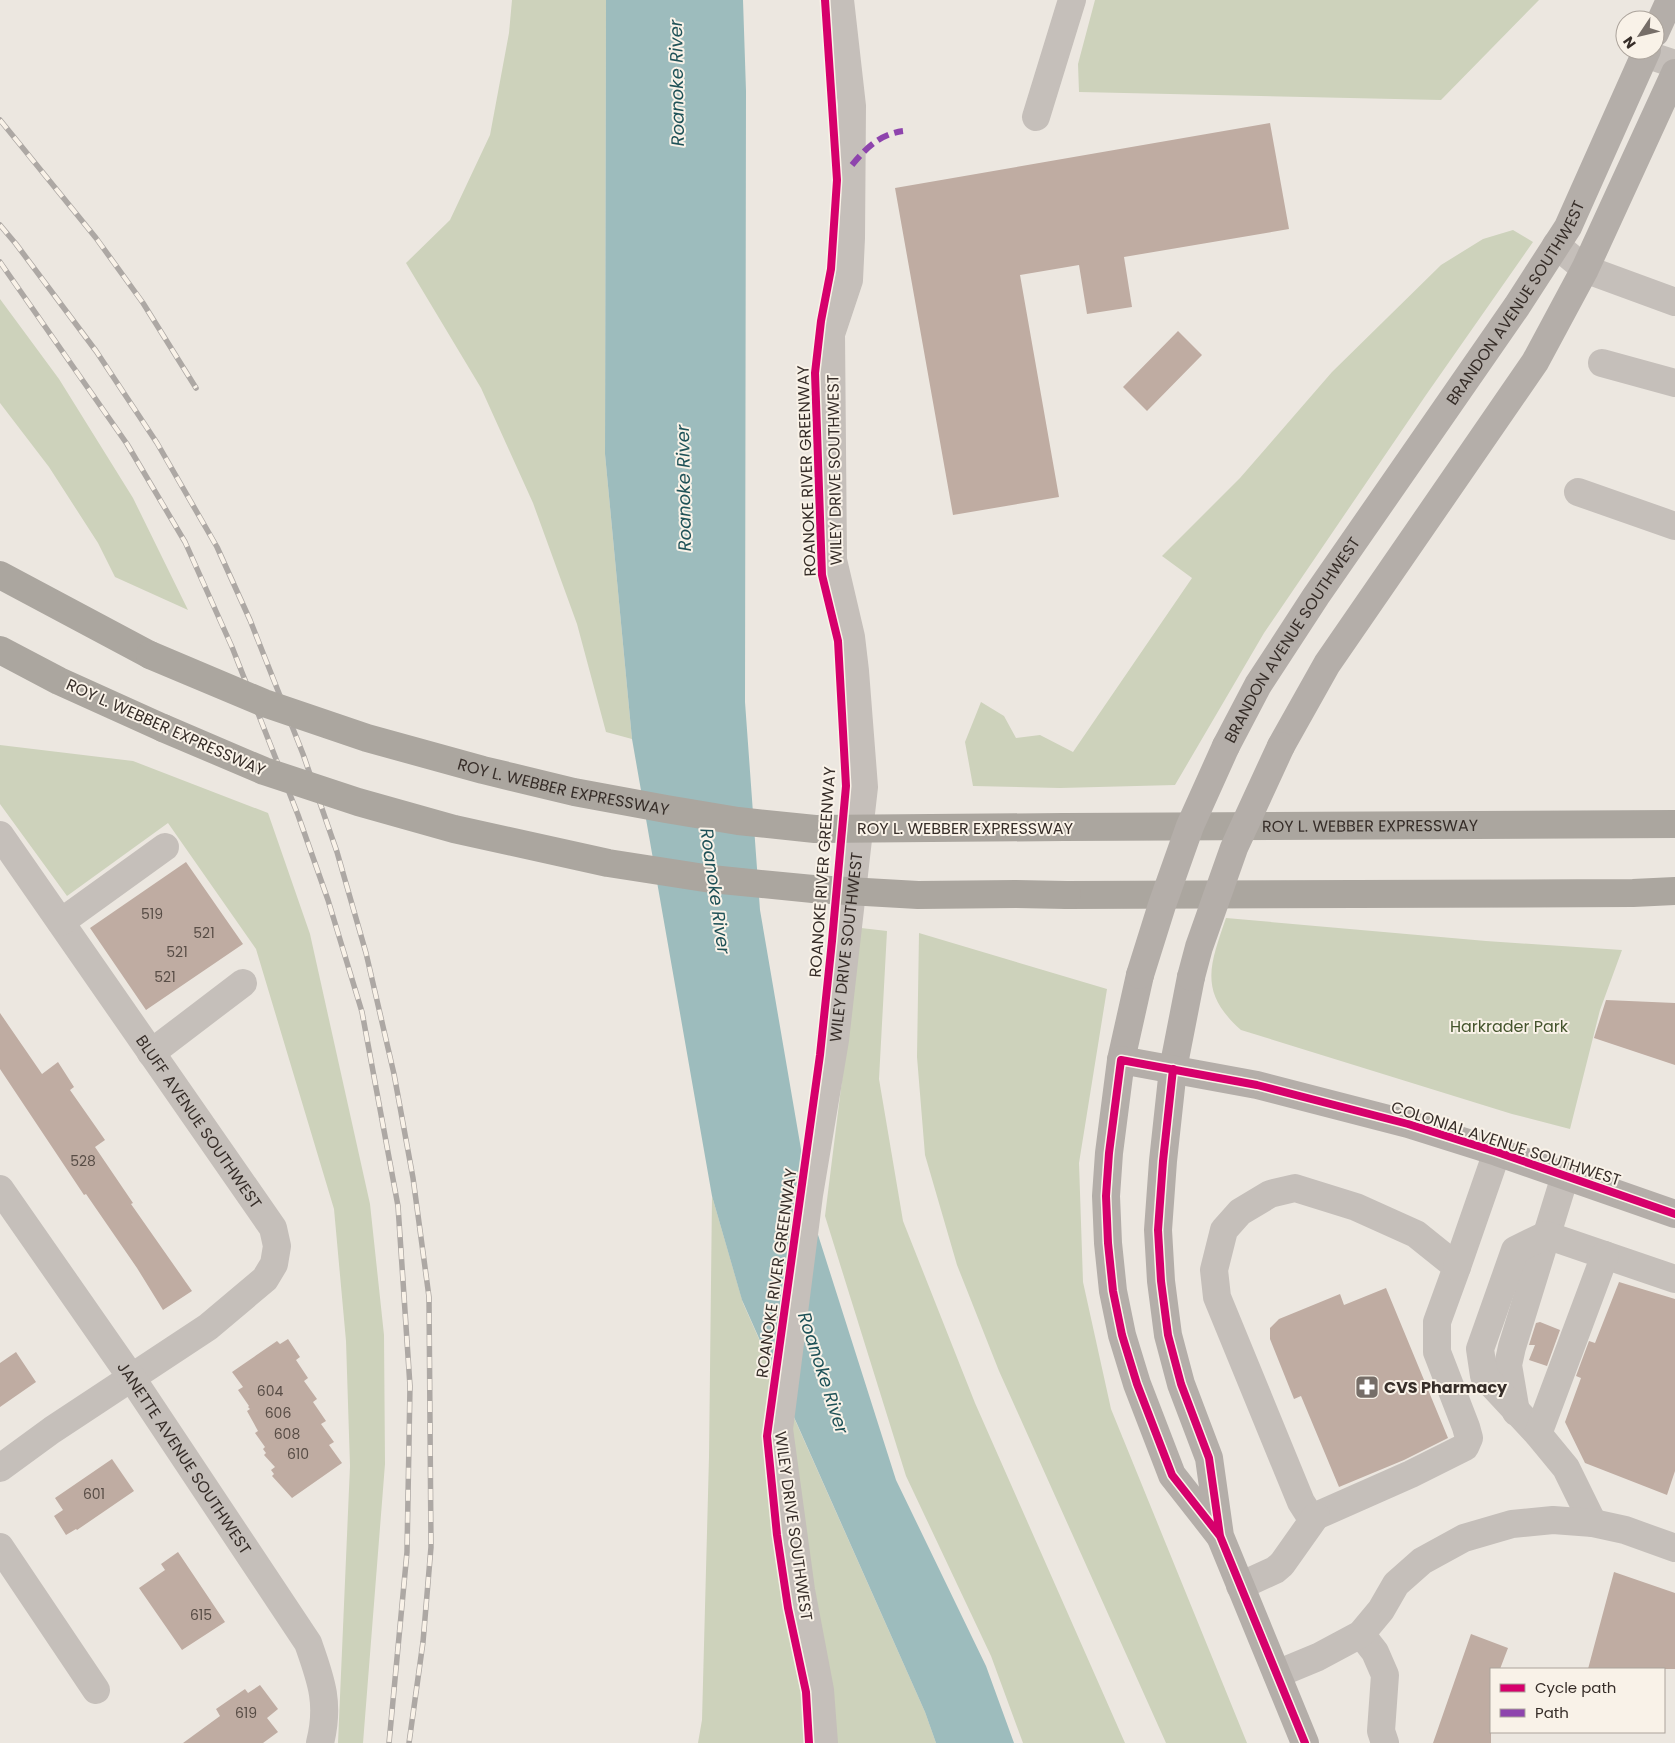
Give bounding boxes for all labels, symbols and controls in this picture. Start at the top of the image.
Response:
north arrow [1615,10,1665,60]
water label: Roanoke River [663,18,690,147]
text: N [1618,32,1641,53]
street label: BRANDON AVENUE SOUTHWEST [1441,197,1590,410]
street label: ROANOKE RIVER GREENWAY [791,364,822,577]
street label: WILEY DRIVE SOUTHWEST [821,374,848,566]
water label: Roanoke River [670,423,697,552]
street label: BRANDON AVENUE SOUTHWEST [1219,532,1366,747]
street label: ROY L. WEBBER EXPRESSWAY [62,673,270,782]
street label: ROY L. WEBBER EXPRESSWAY [455,753,672,821]
street label: ROANOKE RIVER GREENWAY [804,765,841,978]
street label: ROY L. WEBBER EXPRESSWAY [1262,814,1479,838]
street label: ROY L. WEBBER EXPRESSWAY [857,817,1074,840]
water label: Roanoke River [694,826,737,957]
street label: WILEY DRIVE SOUTHWEST [824,851,868,1043]
house number: 519 [141,904,163,924]
house number: 521 [193,923,215,943]
house number: 521 [166,942,188,962]
house number: 521 [154,967,176,987]
park label: Harkrader Park [1450,1015,1569,1038]
street label: BLUFF AVENUE SOUTHWEST [130,1030,267,1214]
street label: COLONIAL AVENUE SOUTHWEST [1388,1095,1624,1192]
house number: 528 [70,1151,96,1171]
street label: ROANOKE RIVER GREENWAY [750,1166,803,1379]
water label: Roanoke River [792,1309,855,1438]
street label: JANETTE AVENUE SOUTHWEST [112,1357,257,1559]
pharmacy icon: CVS Pharmacy [1354,1374,1380,1400]
place label: CVS Pharmacy [1384,1376,1508,1399]
house number: 604 [257,1381,283,1401]
house number: 606 [265,1403,291,1423]
house number: 608 [274,1424,300,1444]
street label: WILEY DRIVE SOUTHWEST [769,1430,818,1623]
house number: 610 [287,1444,309,1464]
house number: 601 [83,1484,105,1504]
house number: 615 [190,1605,212,1625]
legend [1490,1668,1665,1733]
text: Cycle path [1535,1677,1616,1698]
text: Path [1535,1702,1569,1723]
house number: 619 [235,1703,257,1723]

